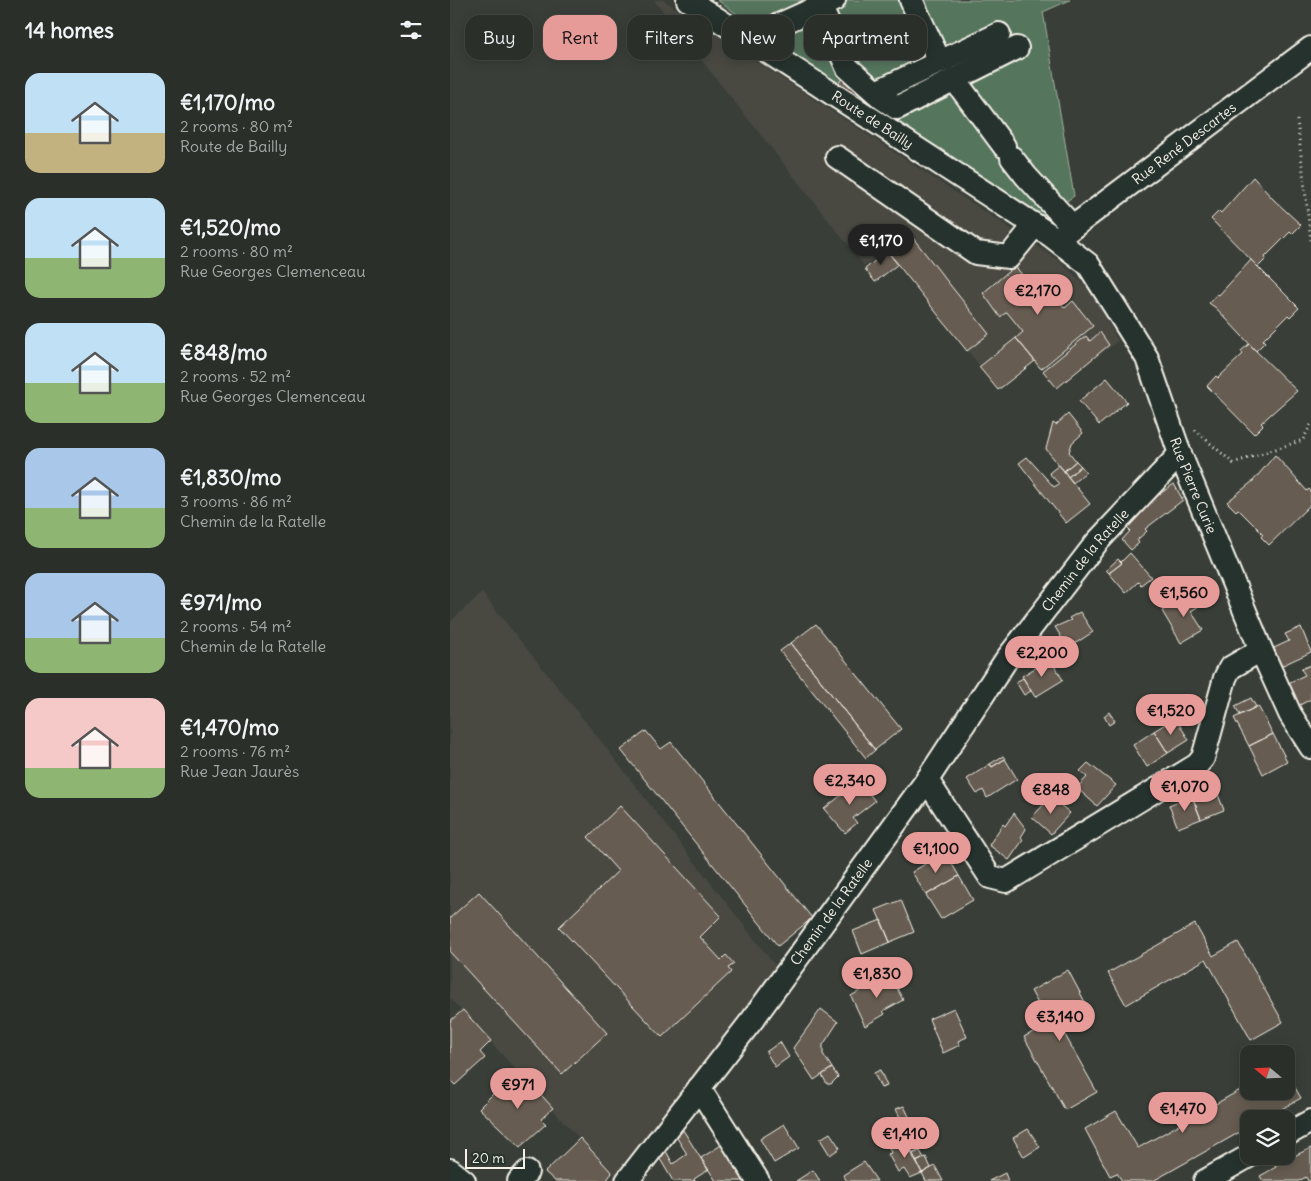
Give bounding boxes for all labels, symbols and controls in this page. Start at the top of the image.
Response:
chip: Buy [465,15,533,60]
chip: Rent [543,15,617,60]
chip: Filters [627,15,712,60]
chip: New [722,15,794,60]
chip: Apartment [804,15,927,60]
icon: filters [397,16,425,44]
text: 14 homes [25,17,114,44]
street label: Route de Bailly [828,87,917,153]
text: €1,170/mo [180,89,275,116]
icon: home [65,93,125,153]
street label: Rue René Descartes [1128,98,1240,189]
text: 2 rooms · 80 m² [180,116,293,136]
text: Route de Bailly [180,136,287,156]
text: €1,520/mo [180,214,281,241]
icon: home [65,218,125,278]
pin: €1,170 [840,224,922,266]
text: €1,170 [859,230,903,250]
text: 2 rooms · 80 m² [180,241,293,261]
text: Rue Georges Clemenceau [180,261,365,281]
pin: €2,170 [997,274,1079,316]
text: €2,170 [1015,280,1061,300]
text: €848/mo [180,339,267,366]
icon: home [65,343,125,403]
text: 2 rooms · 52 m² [180,366,291,386]
text: Rue Georges Clemenceau [180,386,365,406]
street label: Rue Pierre Curie [1166,435,1221,536]
text: €1,830/mo [180,464,281,491]
icon: home [65,468,125,528]
text: 3 rooms · 86 m² [180,491,292,511]
street label: Chemin de la Ratelle [1038,505,1133,615]
text: Chemin de la Ratelle [180,511,326,531]
pin: €1,560 [1143,576,1225,618]
text: €1,560 [1160,582,1208,602]
text: €971/mo [180,589,262,616]
icon: home [65,593,125,653]
text: 2 rooms · 54 m² [180,616,292,636]
text: Chemin de la Ratelle [180,636,326,656]
pin: €2,200 [1001,636,1083,678]
text: €2,200 [1016,642,1068,662]
pin: €1,520 [1130,694,1212,736]
text: €1,520 [1147,700,1195,720]
text: €1,470/mo [180,714,279,741]
icon: home [65,718,125,778]
text: 2 rooms · 76 m² [180,741,290,761]
text: Rue Jean Jaurès [180,761,299,781]
pin: €2,340 [809,764,891,806]
text: €2,340 [824,770,876,790]
pin: €1,070 [1144,770,1226,812]
pin: €848 [1021,772,1081,815]
text: €1,070 [1161,776,1209,796]
text: €848 [1032,779,1070,799]
pin: €1,100 [895,832,977,874]
text: €1,100 [913,838,959,858]
street label: Chemin de la Ratelle [786,855,876,969]
pin: €1,830 [836,956,918,999]
text: €1,830 [853,963,901,983]
pin: €3,140 [1019,1000,1101,1042]
text: €3,140 [1036,1006,1084,1026]
north arrow [1240,1045,1295,1100]
map controls [1240,1045,1295,1165]
pin: €971 [488,1068,548,1110]
text: €971 [501,1074,535,1094]
pin: €1,470 [1142,1092,1224,1134]
text: €1,470 [1160,1098,1206,1118]
button: layers [1240,1110,1295,1165]
pin: €1,410 [864,1116,946,1159]
text: €1,410 [882,1123,928,1143]
scale bar [465,1146,525,1169]
text: 20 m [472,1149,505,1167]

